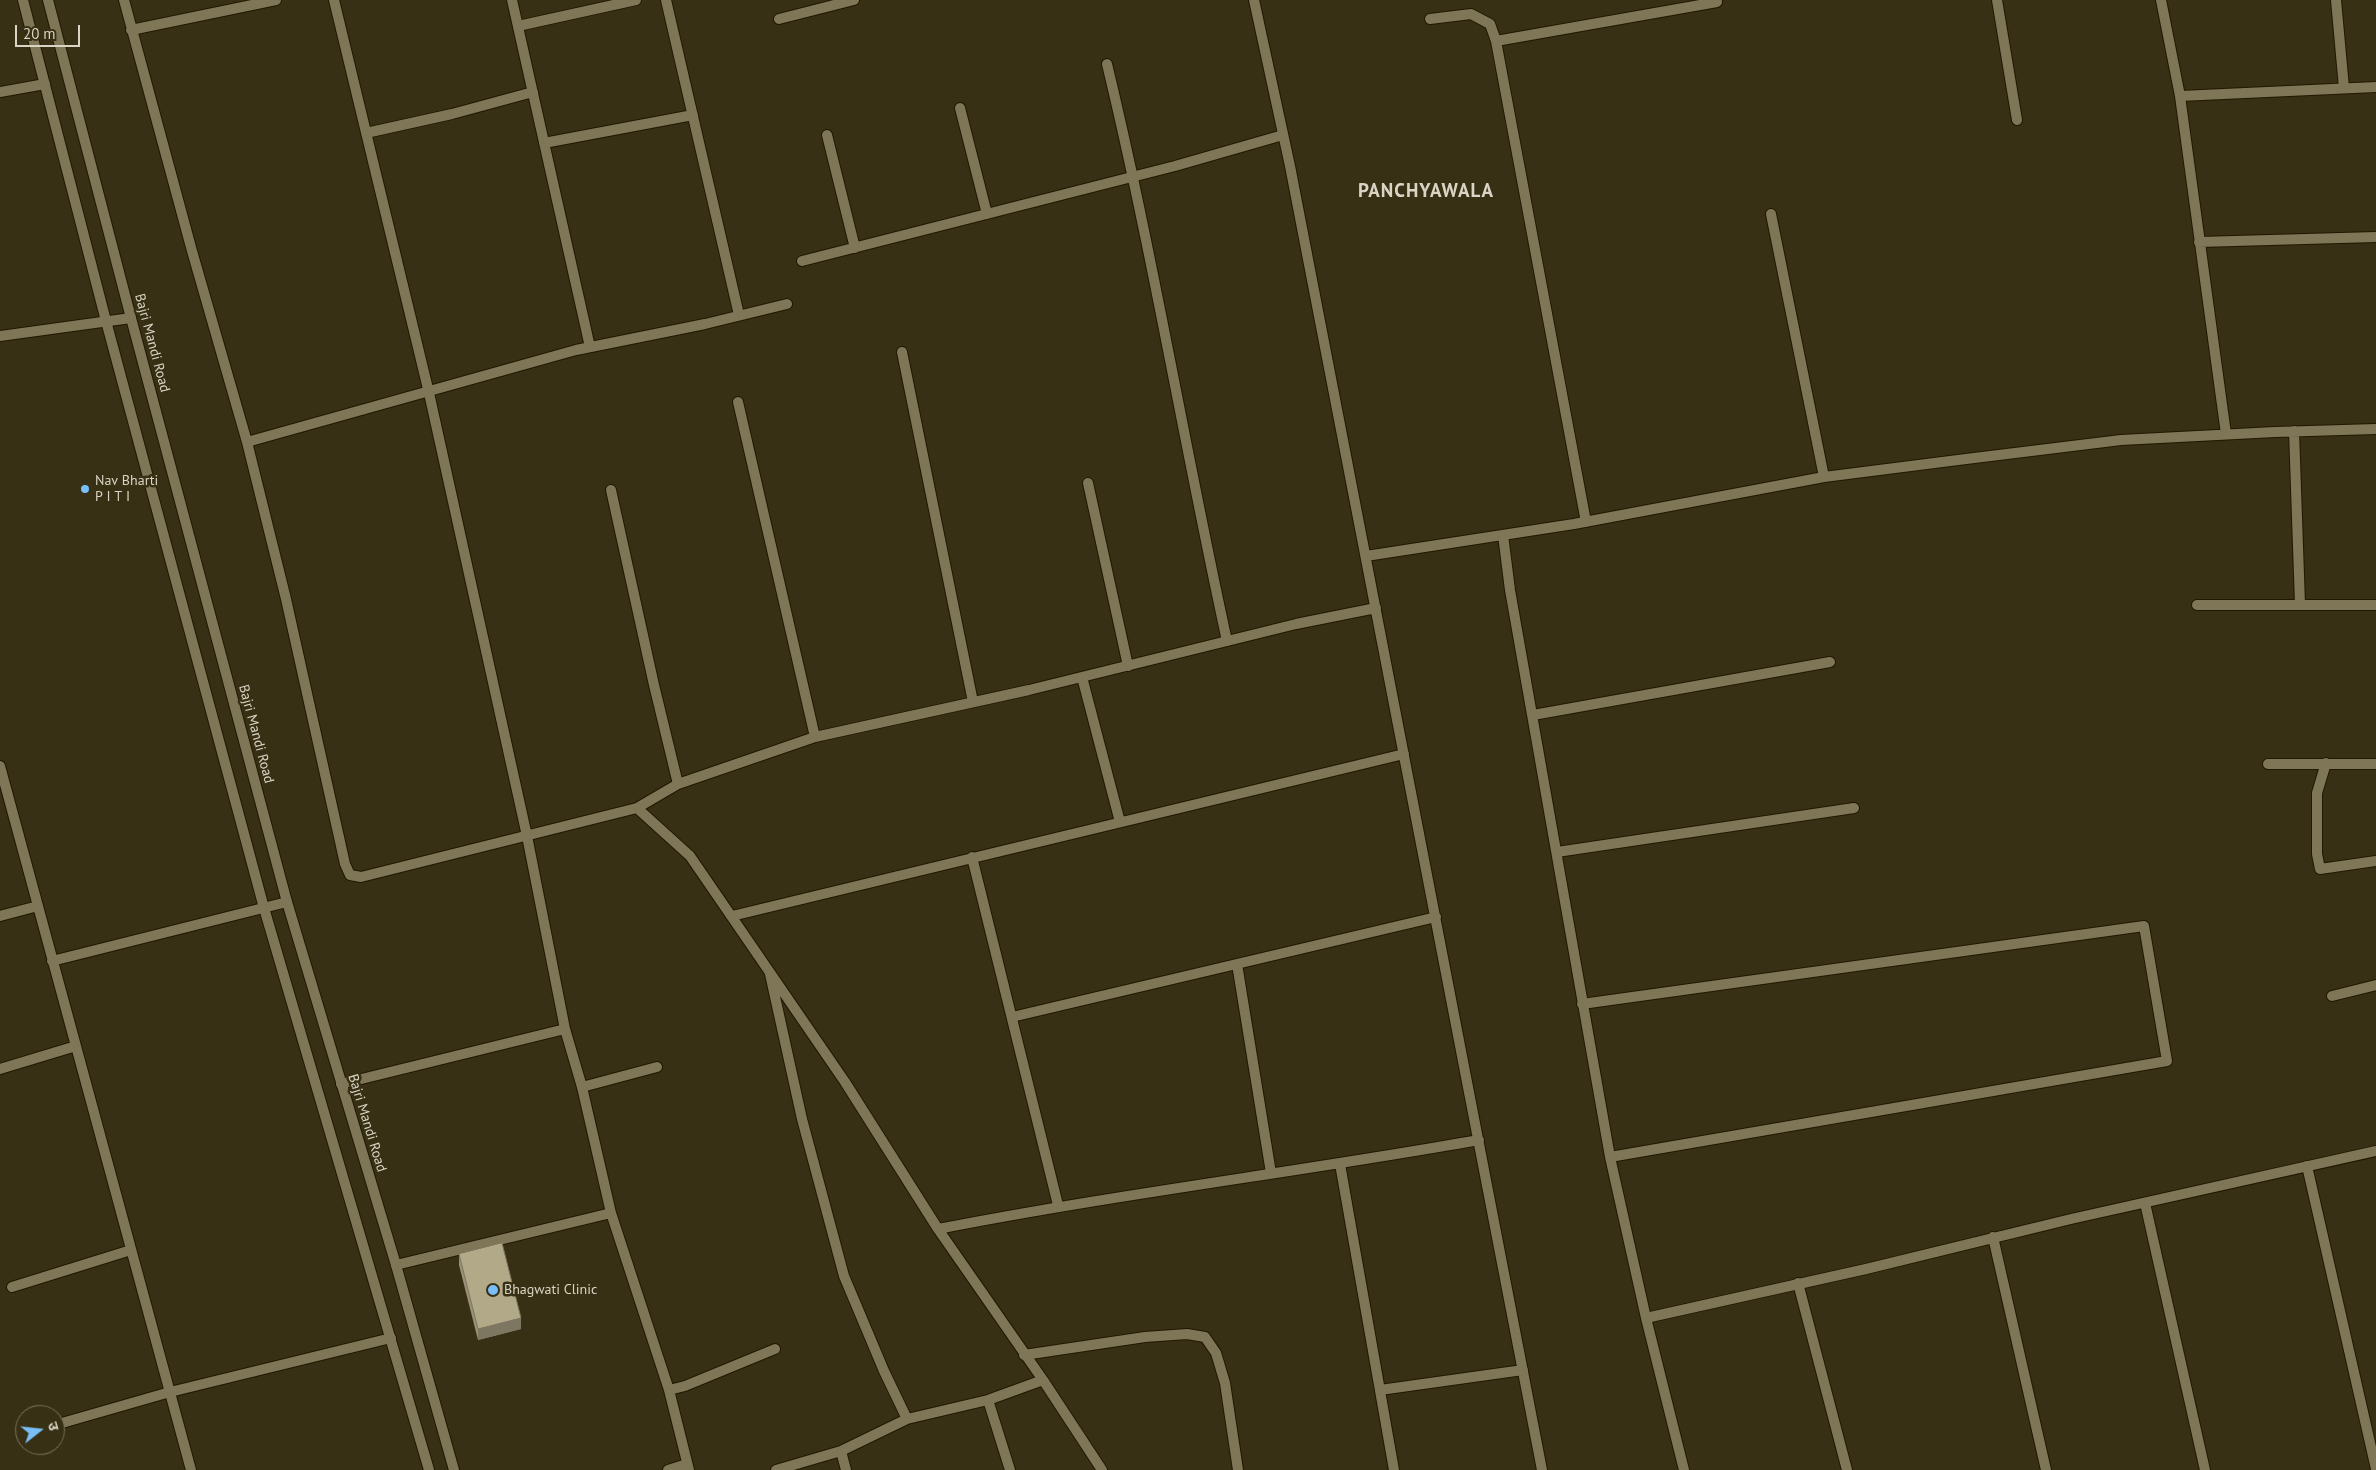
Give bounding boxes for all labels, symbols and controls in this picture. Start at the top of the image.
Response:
scale bar [18,15,82,47]
text: 20 m [23,24,56,43]
district label: PANCHYAWALA [1357,181,1495,203]
street label: Bajri Mandi Road [131,292,173,394]
place label: Nav Bharti P I T I [95,473,158,506]
marker: Nav Bharti P I T I [79,483,91,495]
street label: Bajri Mandi Road [235,683,277,785]
street label: Bajri Mandi Road [344,1072,390,1174]
place label: Bhagwati Clinic [504,1282,597,1298]
marker: Bhagwati Clinic [486,1283,500,1297]
north arrow [15,1405,65,1455]
text: उ [44,1420,63,1433]

